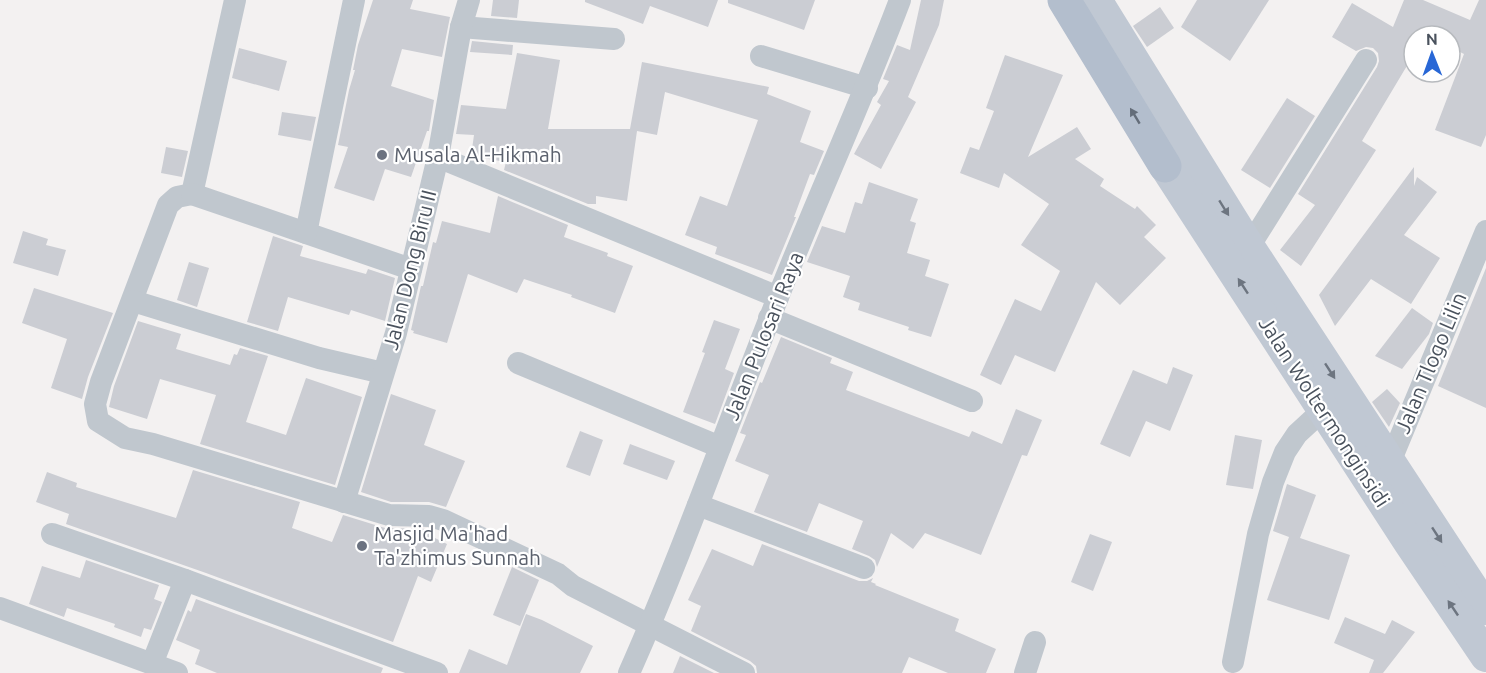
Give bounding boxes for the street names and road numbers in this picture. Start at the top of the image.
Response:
street label: Jalan Dong Biru II [378,187,441,352]
street label: Jalan Pulosari Raya [718,248,808,423]
street label: Jalan Tlogo Lilin [1389,288,1471,437]
street label: Jalan Woltermonginsidi [1254,312,1395,511]

